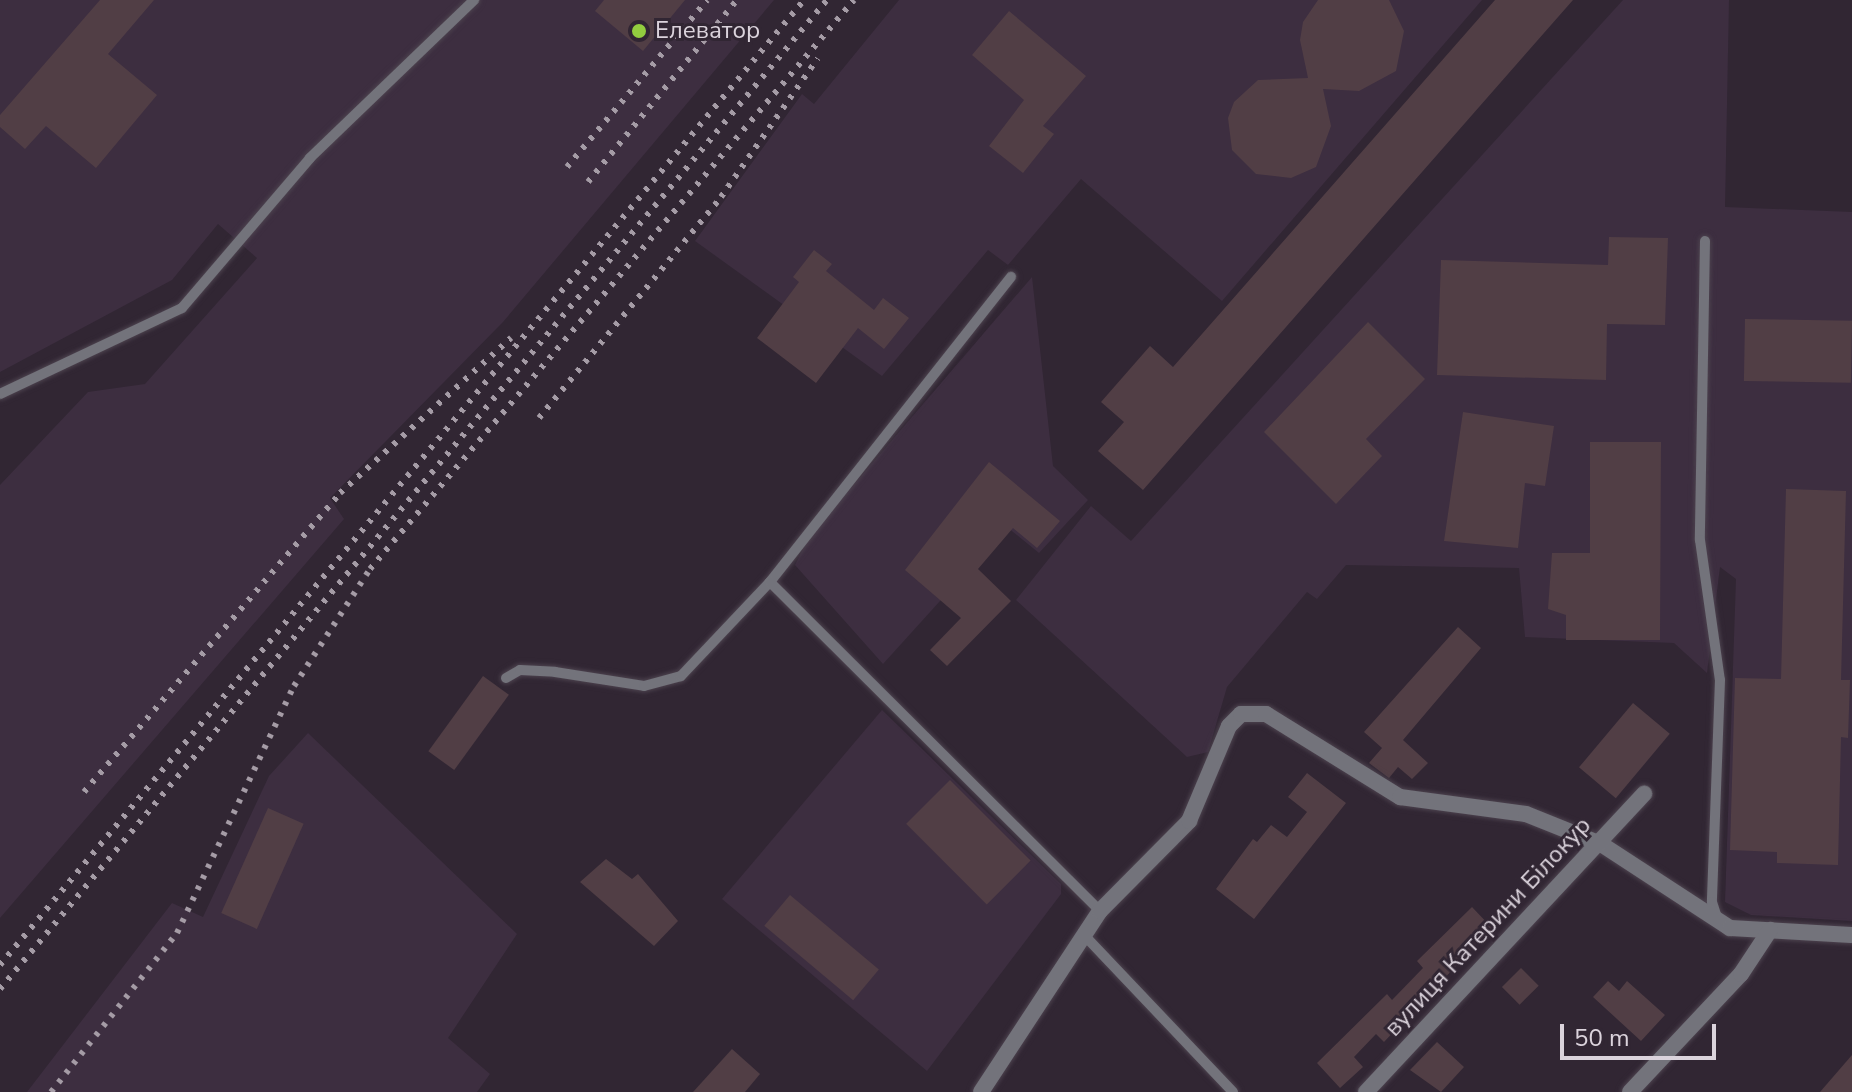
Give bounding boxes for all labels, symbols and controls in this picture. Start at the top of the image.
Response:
place label: Елеватор [655,17,760,45]
marker: Елеватор [630,22,648,40]
street label: вулиця Катерини Білокур [1379,811,1597,1043]
scale bar [1564,1008,1720,1058]
text: 50 m [1574,1022,1630,1054]

